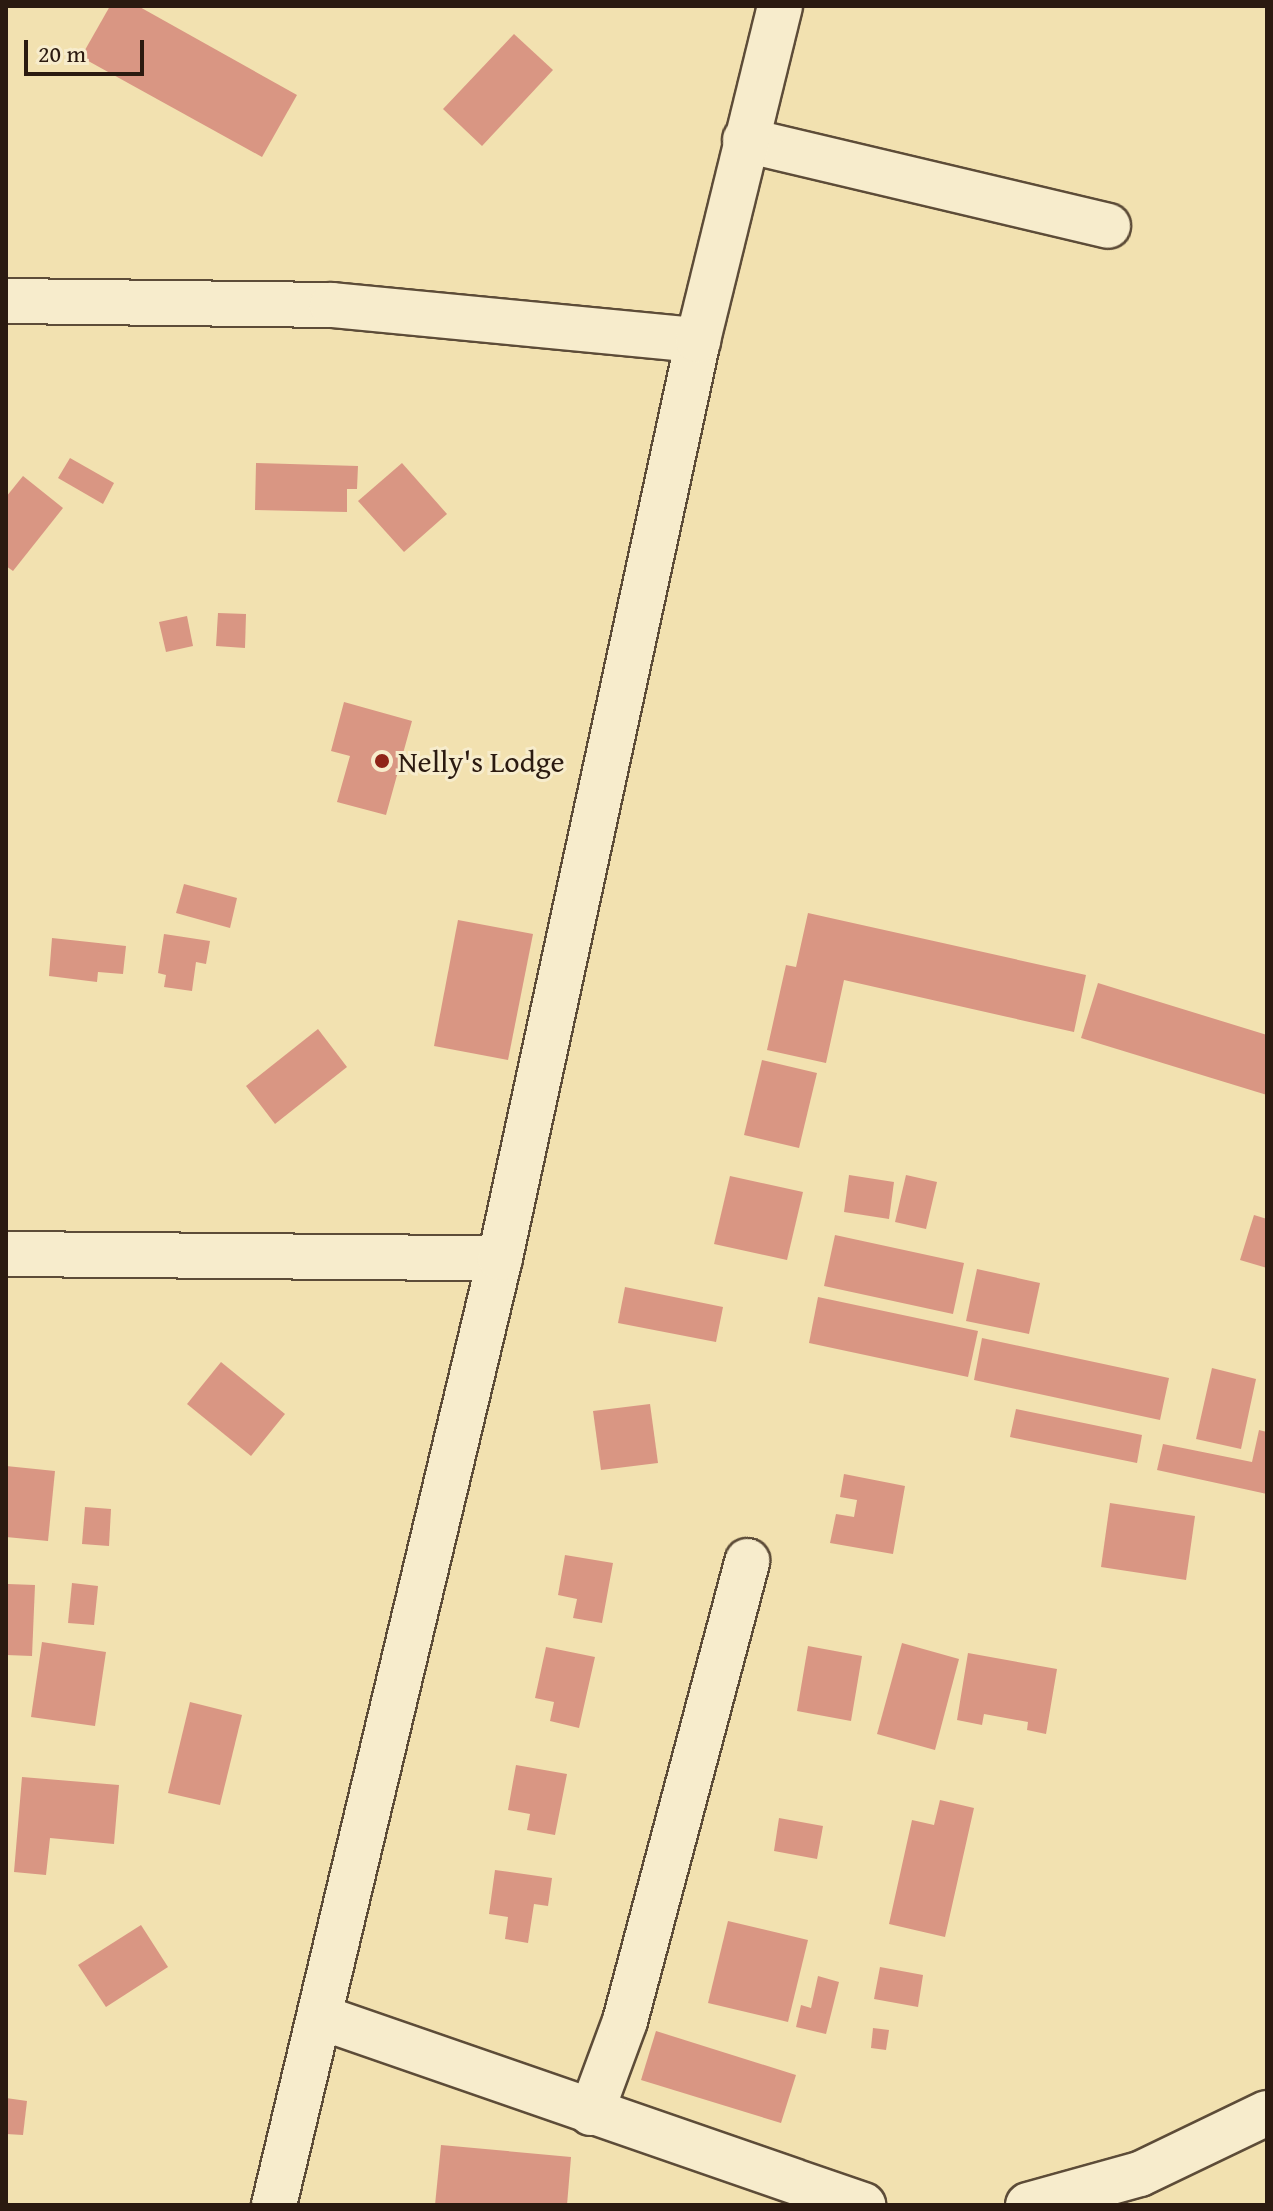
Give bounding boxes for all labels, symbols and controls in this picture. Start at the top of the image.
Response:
scale bar [28,24,148,74]
text: 20 m [38,36,86,71]
place label: Nelly's Lodge [398,743,565,779]
marker: Nelly's Lodge [373,752,391,770]

